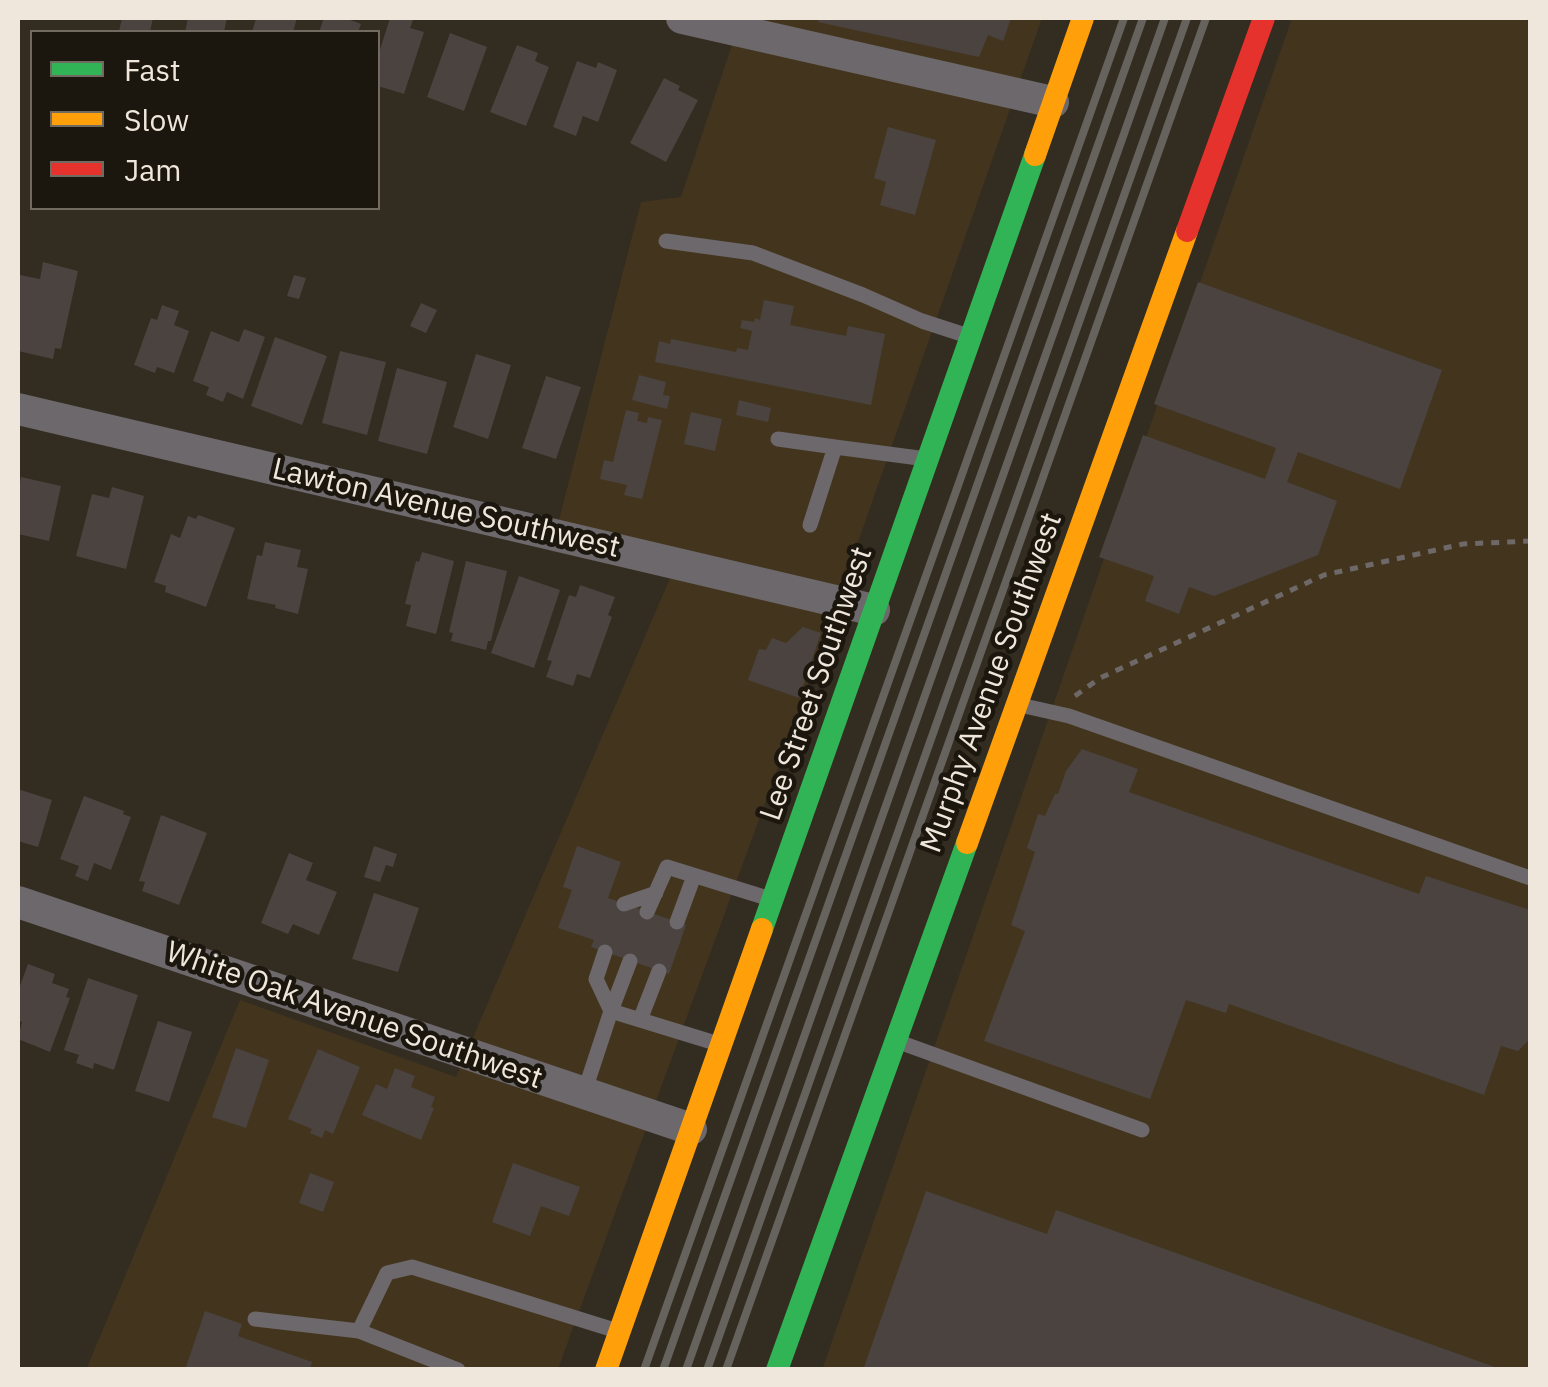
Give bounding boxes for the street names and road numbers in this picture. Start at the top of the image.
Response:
street label: Lawton Avenue Southwest [269,451,623,567]
street label: Murphy Avenue Southwest [914,508,1070,858]
street label: Lee Street Southwest [753,542,881,826]
street label: White Oak Avenue Southwest [161,935,547,1097]

